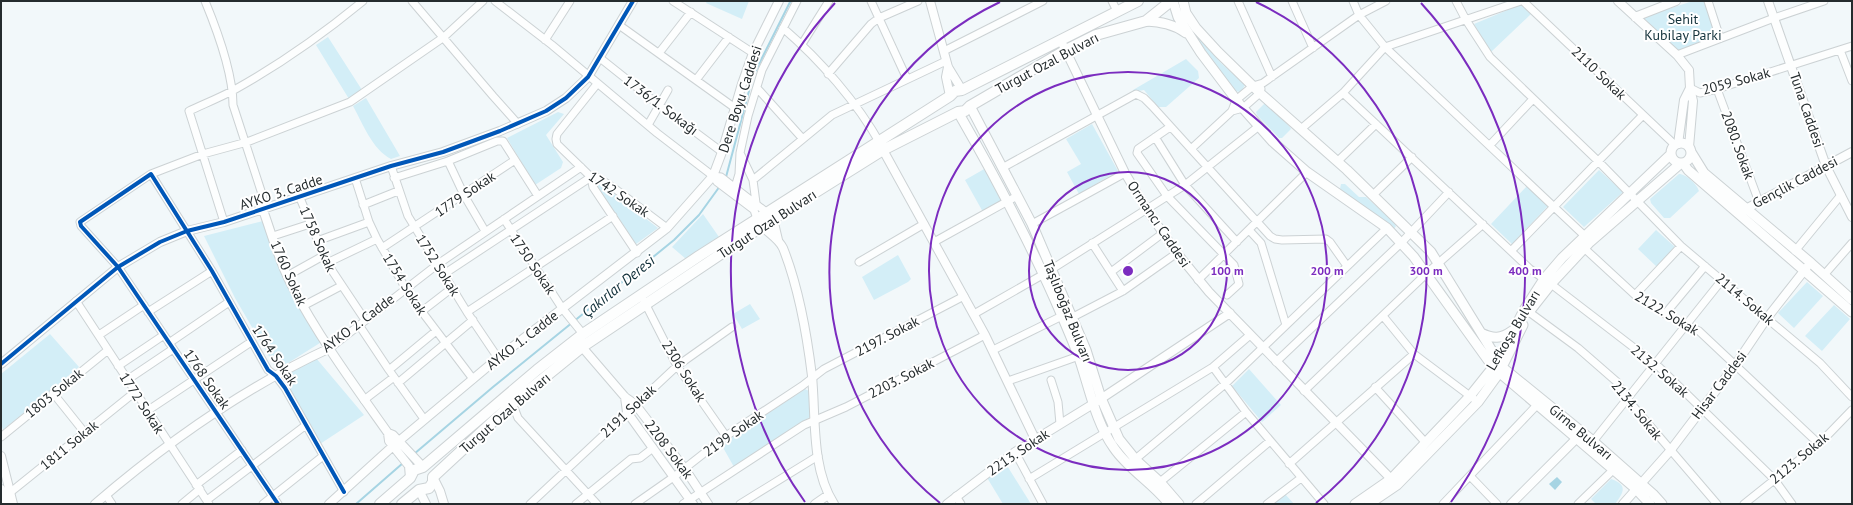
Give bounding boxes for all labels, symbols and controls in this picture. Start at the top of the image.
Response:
park label: Sehit Kubilay Parki [1644,10,1722,44]
street label: Turgut Ozal Bulvarı [992,28,1102,98]
street label: 2110 Sokak [1568,42,1630,104]
street label: Dere Boyu Caddesi [714,43,766,155]
street label: 2059 Sokak [1700,63,1772,99]
street label: Tuna Caddesi [1786,70,1828,150]
street label: 1736/1. Sokağı [620,71,702,139]
street label: 2080. Sokak [1717,108,1759,182]
street label: Gençlik Caddesi [1749,152,1841,212]
street label: 1779 Sokak [431,167,499,221]
street label: 1742 Sokak [585,167,653,221]
street label: AYKO 3. Cadde [237,170,325,214]
street label: Ormancı Caddesi [1123,177,1195,271]
street label: Turgut Ozal Bulvarı [714,185,820,263]
street label: 1758 Sokak [296,204,340,275]
street label: 1750 Sokak [506,230,560,298]
street label: 1752 Sokak [412,231,464,300]
street label: 1760 Sokak [267,238,311,309]
street label: 1754 Sokak [379,250,431,319]
water label: Çakırlar Deresi [578,250,659,321]
street label: Taşlıboğaz Bulvarı [1039,258,1097,364]
text: 100 m [1210,263,1244,278]
text: 200 m [1310,263,1344,278]
text: 300 m [1409,263,1443,278]
text: 400 m [1508,263,1542,278]
centre of rings [1121,264,1135,278]
street label: 2114. Sokak [1712,269,1778,329]
street label: Lefkoşa Bulvarı [1482,287,1544,373]
street label: 2122. Sokak [1632,287,1703,339]
street label: AYKO 2. Cadde [318,290,398,356]
street label: AYKO 1. Cadde [482,306,562,374]
street label: 2197. Sokak [852,312,922,360]
street label: 1764 Sokak [248,321,302,389]
street label: 2306 Sokak [658,337,710,406]
street label: 2132. Sokak [1627,341,1693,401]
street label: 1768 Sokak [180,345,234,413]
street label: Hisar Caddesi [1687,347,1751,423]
street label: 2203. Sokak [865,354,937,402]
street label: 1803 Sokak [21,364,87,422]
street label: 1772 Sokak [116,369,169,437]
street label: Turgut Ozal Bulvarı [456,369,554,457]
street label: 2134. Sokak [1608,377,1667,444]
street label: 2191 Sokak [596,381,660,441]
street label: Girne Bulvarı [1545,400,1617,464]
street label: 2199 Sokak [699,406,767,460]
street label: 1811 Sokak [36,416,102,474]
street label: 2208 Sokak [641,416,697,482]
street label: 2213. Sokak [983,424,1053,479]
street label: 2123. Sokak [1766,428,1832,488]

